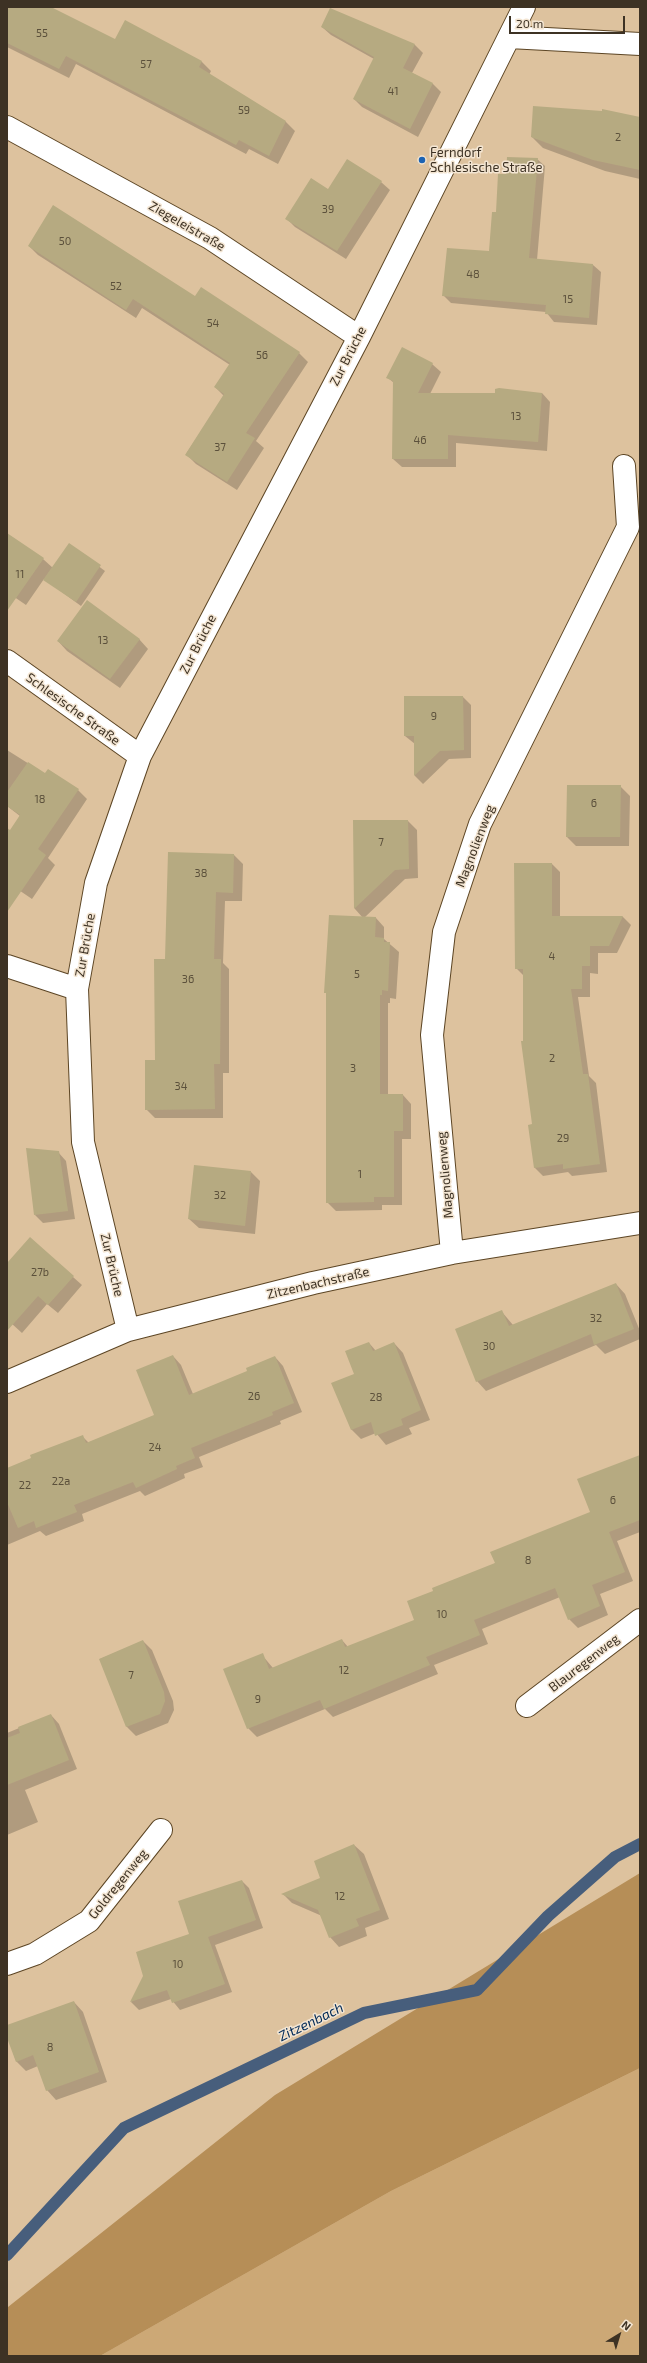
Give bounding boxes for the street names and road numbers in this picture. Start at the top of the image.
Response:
street label: Ziegeleistraße [146,198,228,254]
street label: Zur Brüche [326,324,370,388]
street label: Zur Brüche [176,612,220,676]
street label: Schlesische Straße [23,670,123,748]
street label: Magnolienweg [452,802,498,890]
street label: Zur Brüche [72,912,98,978]
street label: Magnolienweg [433,1131,457,1219]
street label: Zur Brüche [97,1232,127,1298]
street label: Zitzenbachstraße [265,1264,371,1302]
street label: Blauregenweg [546,1631,622,1695]
street label: Goldregenweg [85,1846,151,1922]

